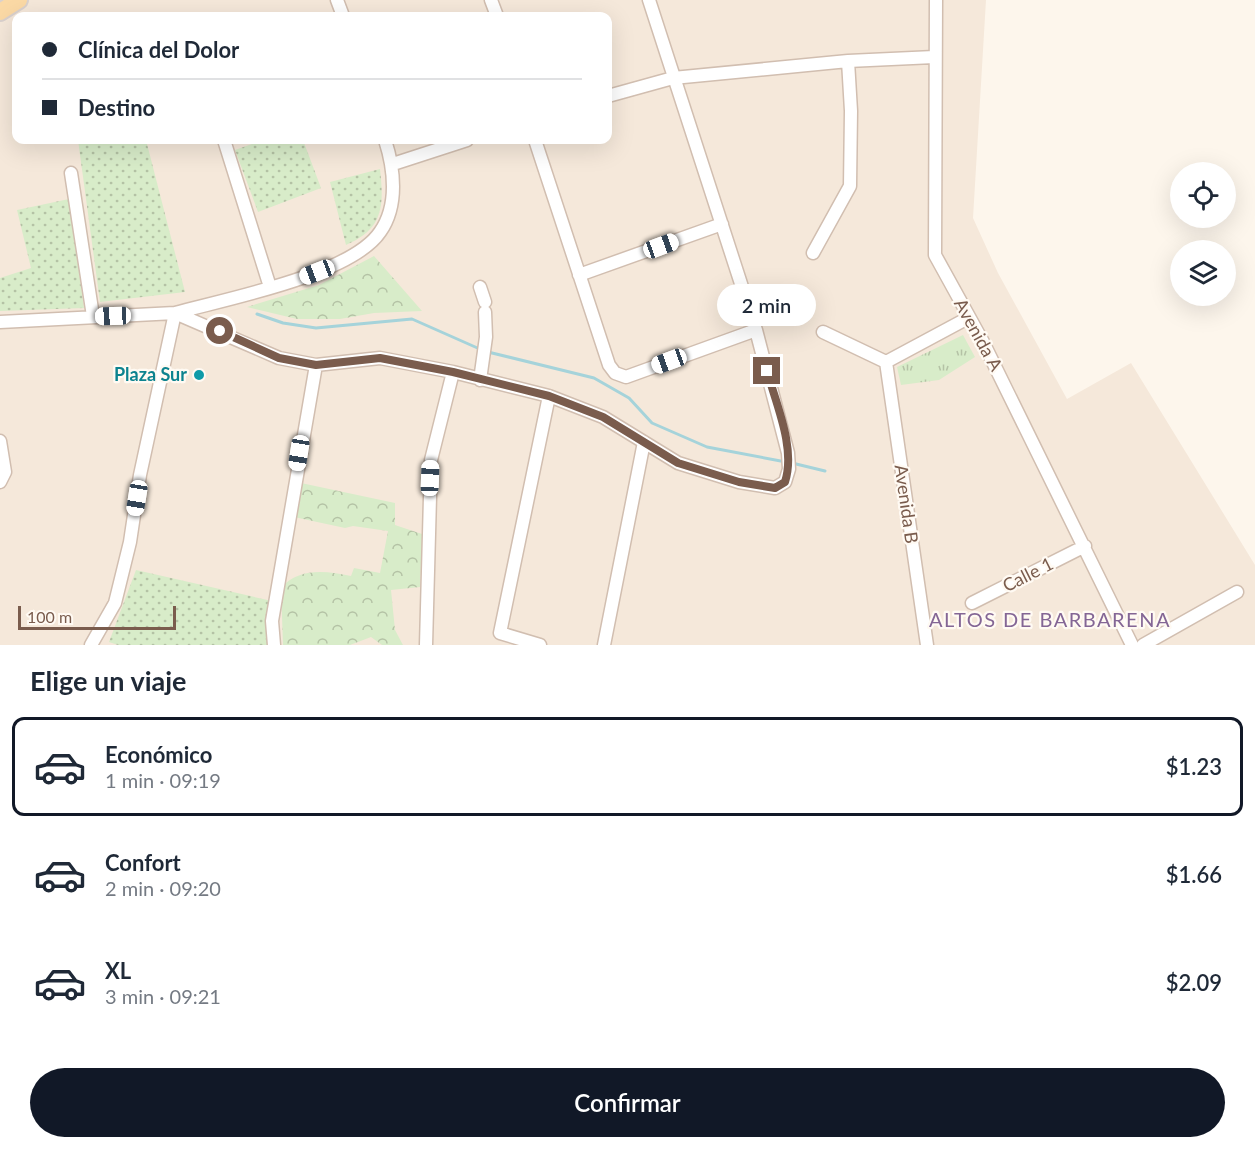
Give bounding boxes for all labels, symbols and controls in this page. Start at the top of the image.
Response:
text: Clínica del Dolor [78,36,239,63]
text: Destino [78,94,155,121]
map controls [1170,162,1236,306]
button: locate [1170,162,1236,228]
car [641,231,681,261]
button: layers [1170,240,1236,306]
car [297,257,337,287]
callout: 2 min [718,284,816,326]
text: 2 min [742,293,791,317]
street label: Avenida A [950,294,1008,375]
car [95,306,131,326]
route start [206,317,233,344]
car [649,346,689,376]
route end [753,357,780,384]
place label: Plaza Sur [114,363,187,385]
marker: Plaza Sur [192,368,206,382]
car [287,434,311,472]
car [420,460,440,496]
street label: Avenida B [891,463,923,545]
car [125,479,149,517]
street label: Calle 1 [998,552,1057,596]
scale bar [18,603,176,630]
text: 100 m [27,607,72,626]
district label: ALTOS DE BARBARENA [929,607,1171,631]
text: Elige un viaje [30,664,187,697]
icon: car [33,740,87,794]
text: Económico [105,741,212,768]
text: $1.23 [1166,753,1222,780]
text: 1 min · 09:19 [105,768,221,792]
icon: car [33,848,87,902]
text: Confort [105,849,181,876]
text: $1.66 [1166,861,1222,888]
text: 2 min · 09:20 [105,876,221,900]
icon: car [33,956,87,1010]
text: XL [105,957,131,984]
text: $2.09 [1166,969,1222,996]
text: 3 min · 09:21 [105,984,221,1008]
button: Confirmar [30,1068,1225,1137]

